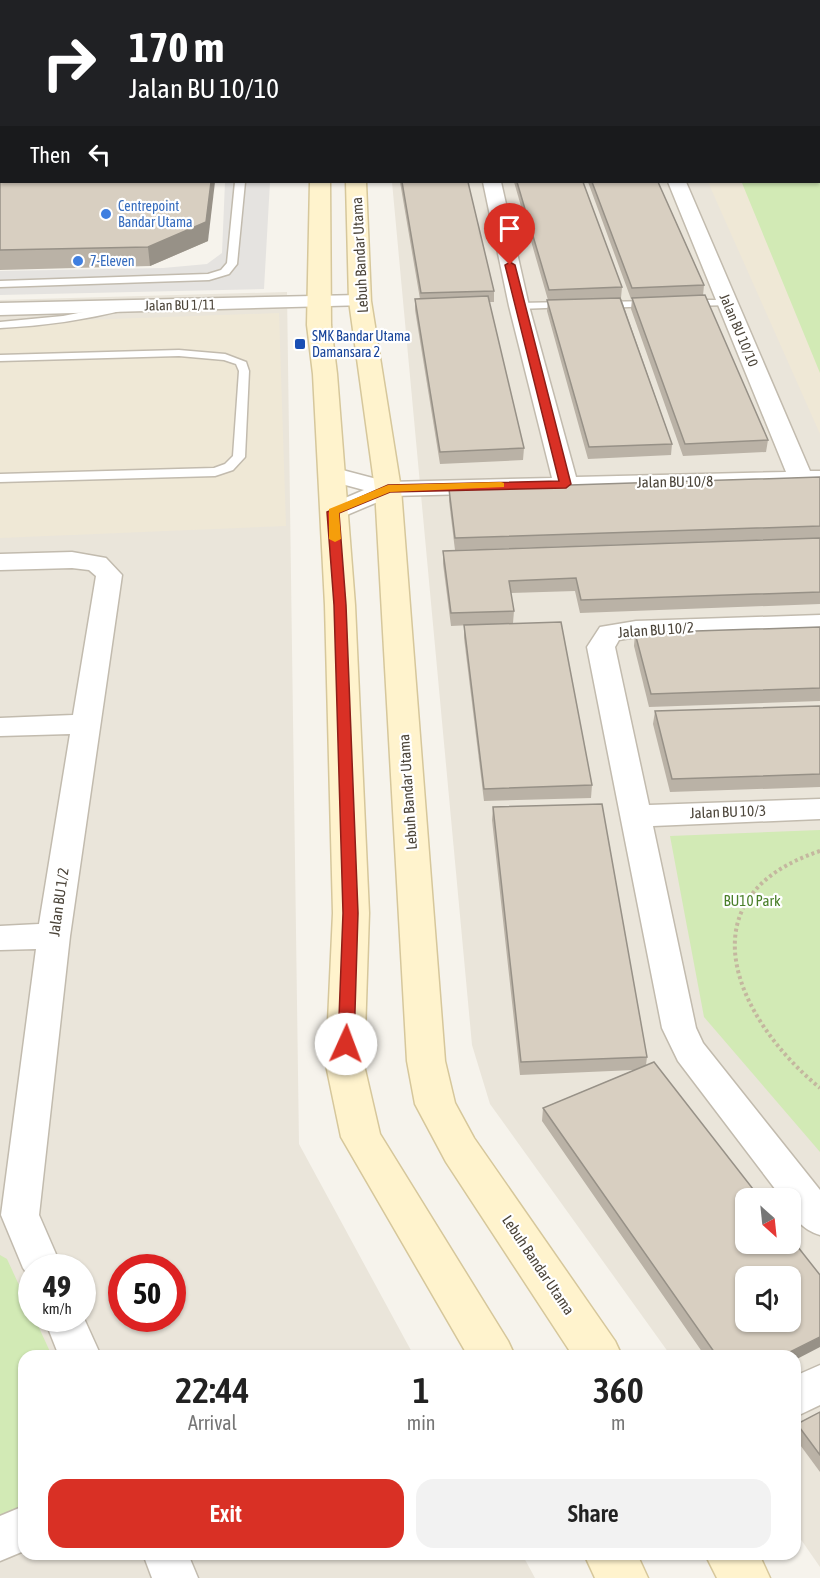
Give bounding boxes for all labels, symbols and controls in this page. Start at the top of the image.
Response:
text: 170 m [129,23,224,71]
icon: right [30,24,108,102]
text: Jalan BU 10/10 [129,73,279,104]
icon: left [83,138,116,171]
text: Then [30,142,71,168]
street label: Lebuh Bandar Utama [348,197,371,313]
place label: Centrepoint Bandar Utama [118,198,193,230]
pin [484,203,535,265]
marker: Centrepoint Bandar Utama [99,207,113,221]
icon: arrive [493,212,526,245]
place label: 7-Eleven [90,253,135,269]
marker: 7-Eleven [71,254,85,268]
street label: Jalan BU 10/10 [716,291,762,369]
street label: Jalan BU 1/11 [144,296,216,314]
place label: SMK Bandar Utama Damansara 2 [312,328,411,360]
marker: SMK Bandar Utama Damansara 2 [293,337,307,351]
street label: Jalan BU 10/8 [637,472,713,491]
street label: Jalan BU 10/2 [617,618,695,641]
street label: Lebuh Bandar Utama [395,733,420,851]
street label: Jalan BU 10/3 [690,802,766,821]
street label: Jalan BU 1/2 [45,866,72,937]
park label: BU10 Park [723,892,781,909]
position arrow [314,1012,378,1076]
north arrow [735,1188,801,1254]
map controls [735,1188,801,1332]
street label: Lebuh Bandar Utama [499,1212,578,1318]
speed limit sign: 50 [108,1254,186,1332]
button: sound [735,1266,801,1332]
text: 49 [43,1269,71,1303]
text: km/h [42,1300,72,1317]
text: 22:44 [175,1369,249,1411]
text: 1 [413,1369,430,1411]
text: 360 [593,1369,644,1411]
text: Arrival [188,1411,237,1434]
text: min [407,1411,436,1434]
text: m [611,1411,625,1434]
button: Exit [48,1479,404,1548]
button: Share [416,1479,771,1548]

